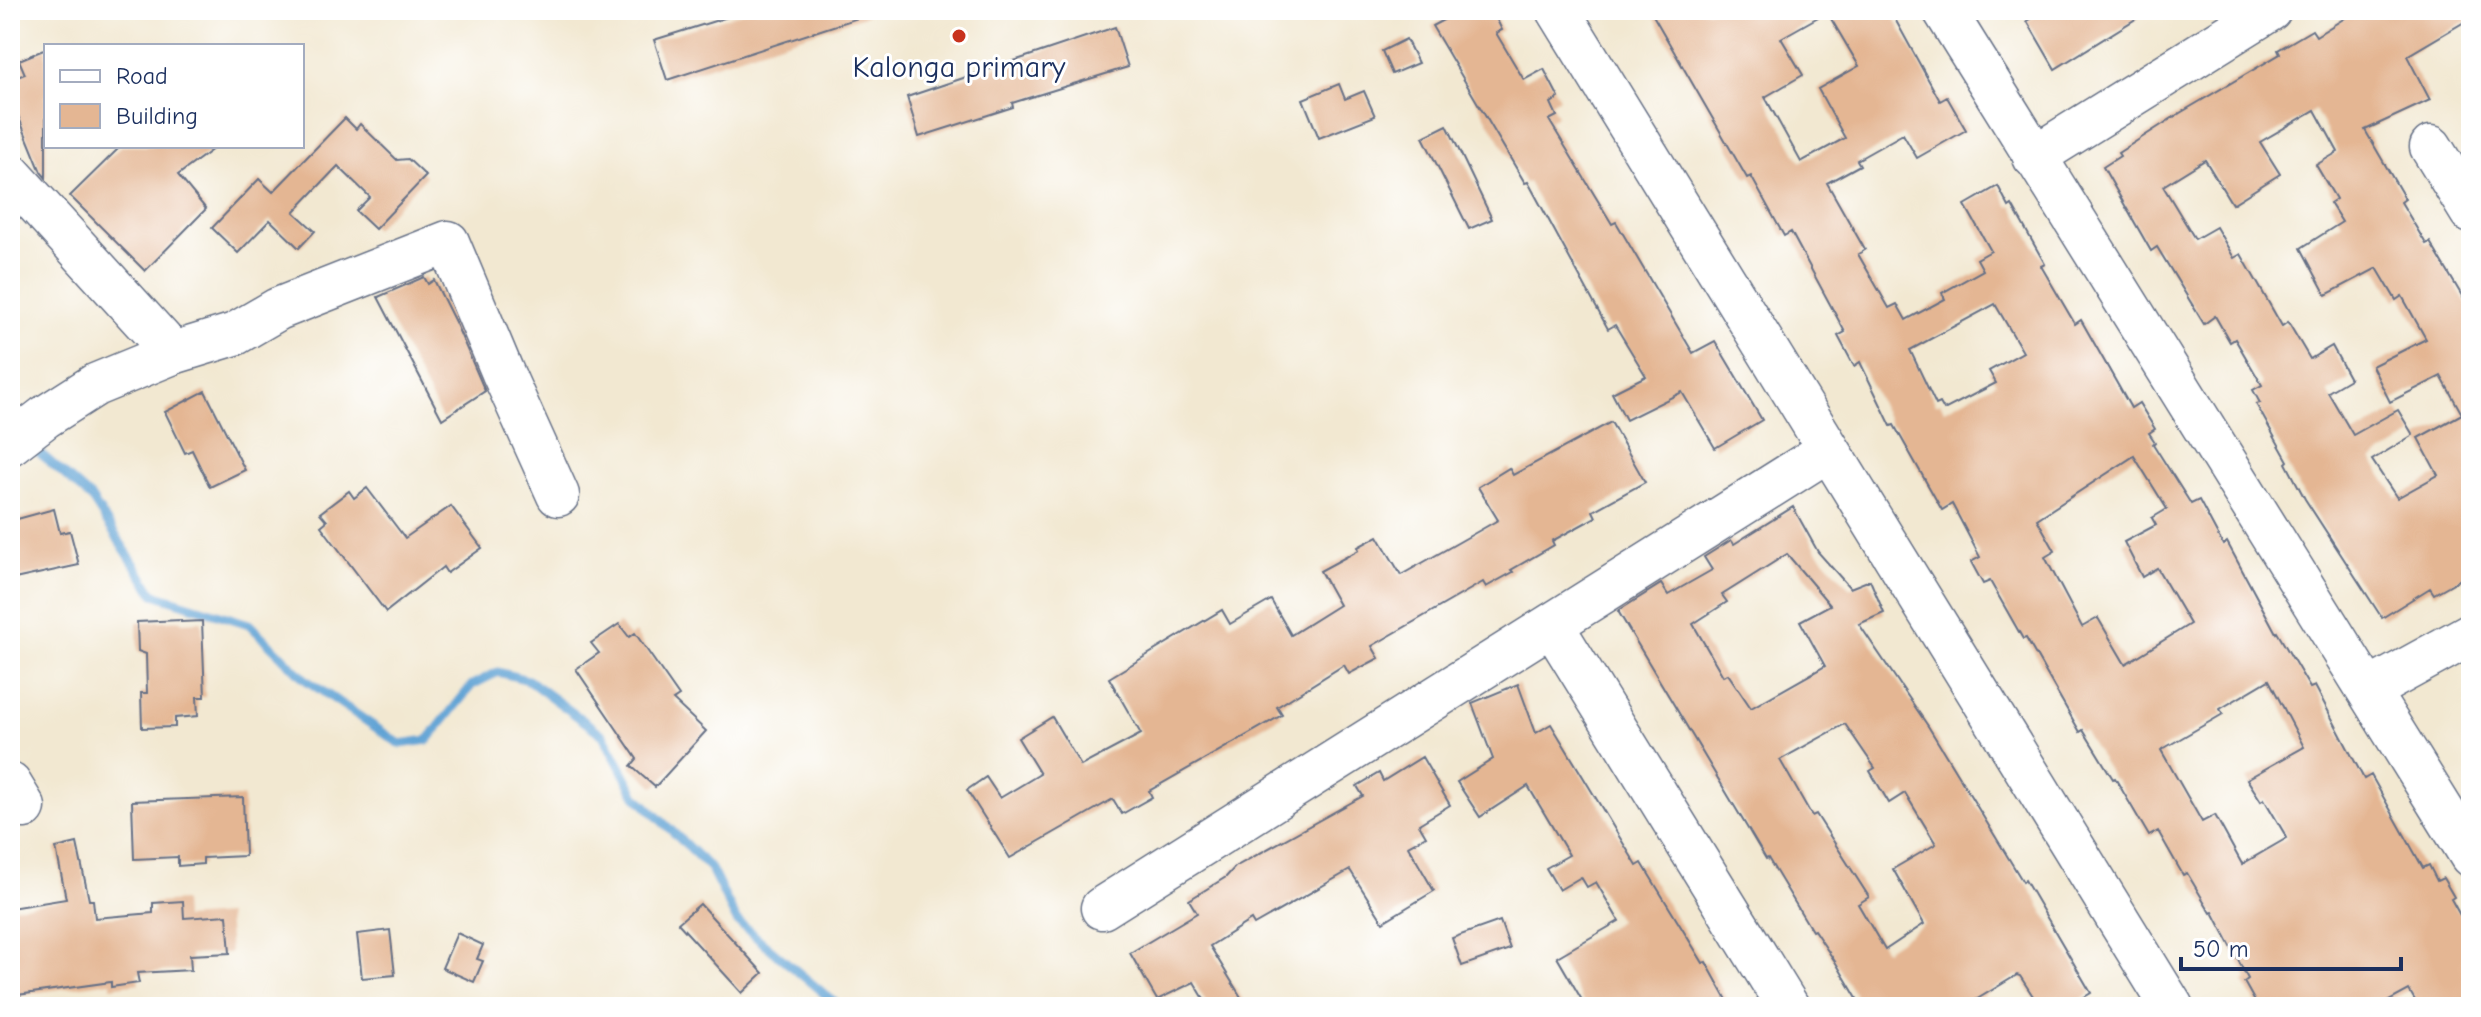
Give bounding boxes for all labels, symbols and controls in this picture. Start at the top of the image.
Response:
marker: Kalonga primary [950,27,968,45]
legend [44,44,304,148]
place label: Kalonga primary [853,50,1066,85]
text: Road [116,62,168,90]
text: Building [116,102,198,130]
scale bar [2181,921,2401,971]
text: 50 m [2193,935,2249,963]

